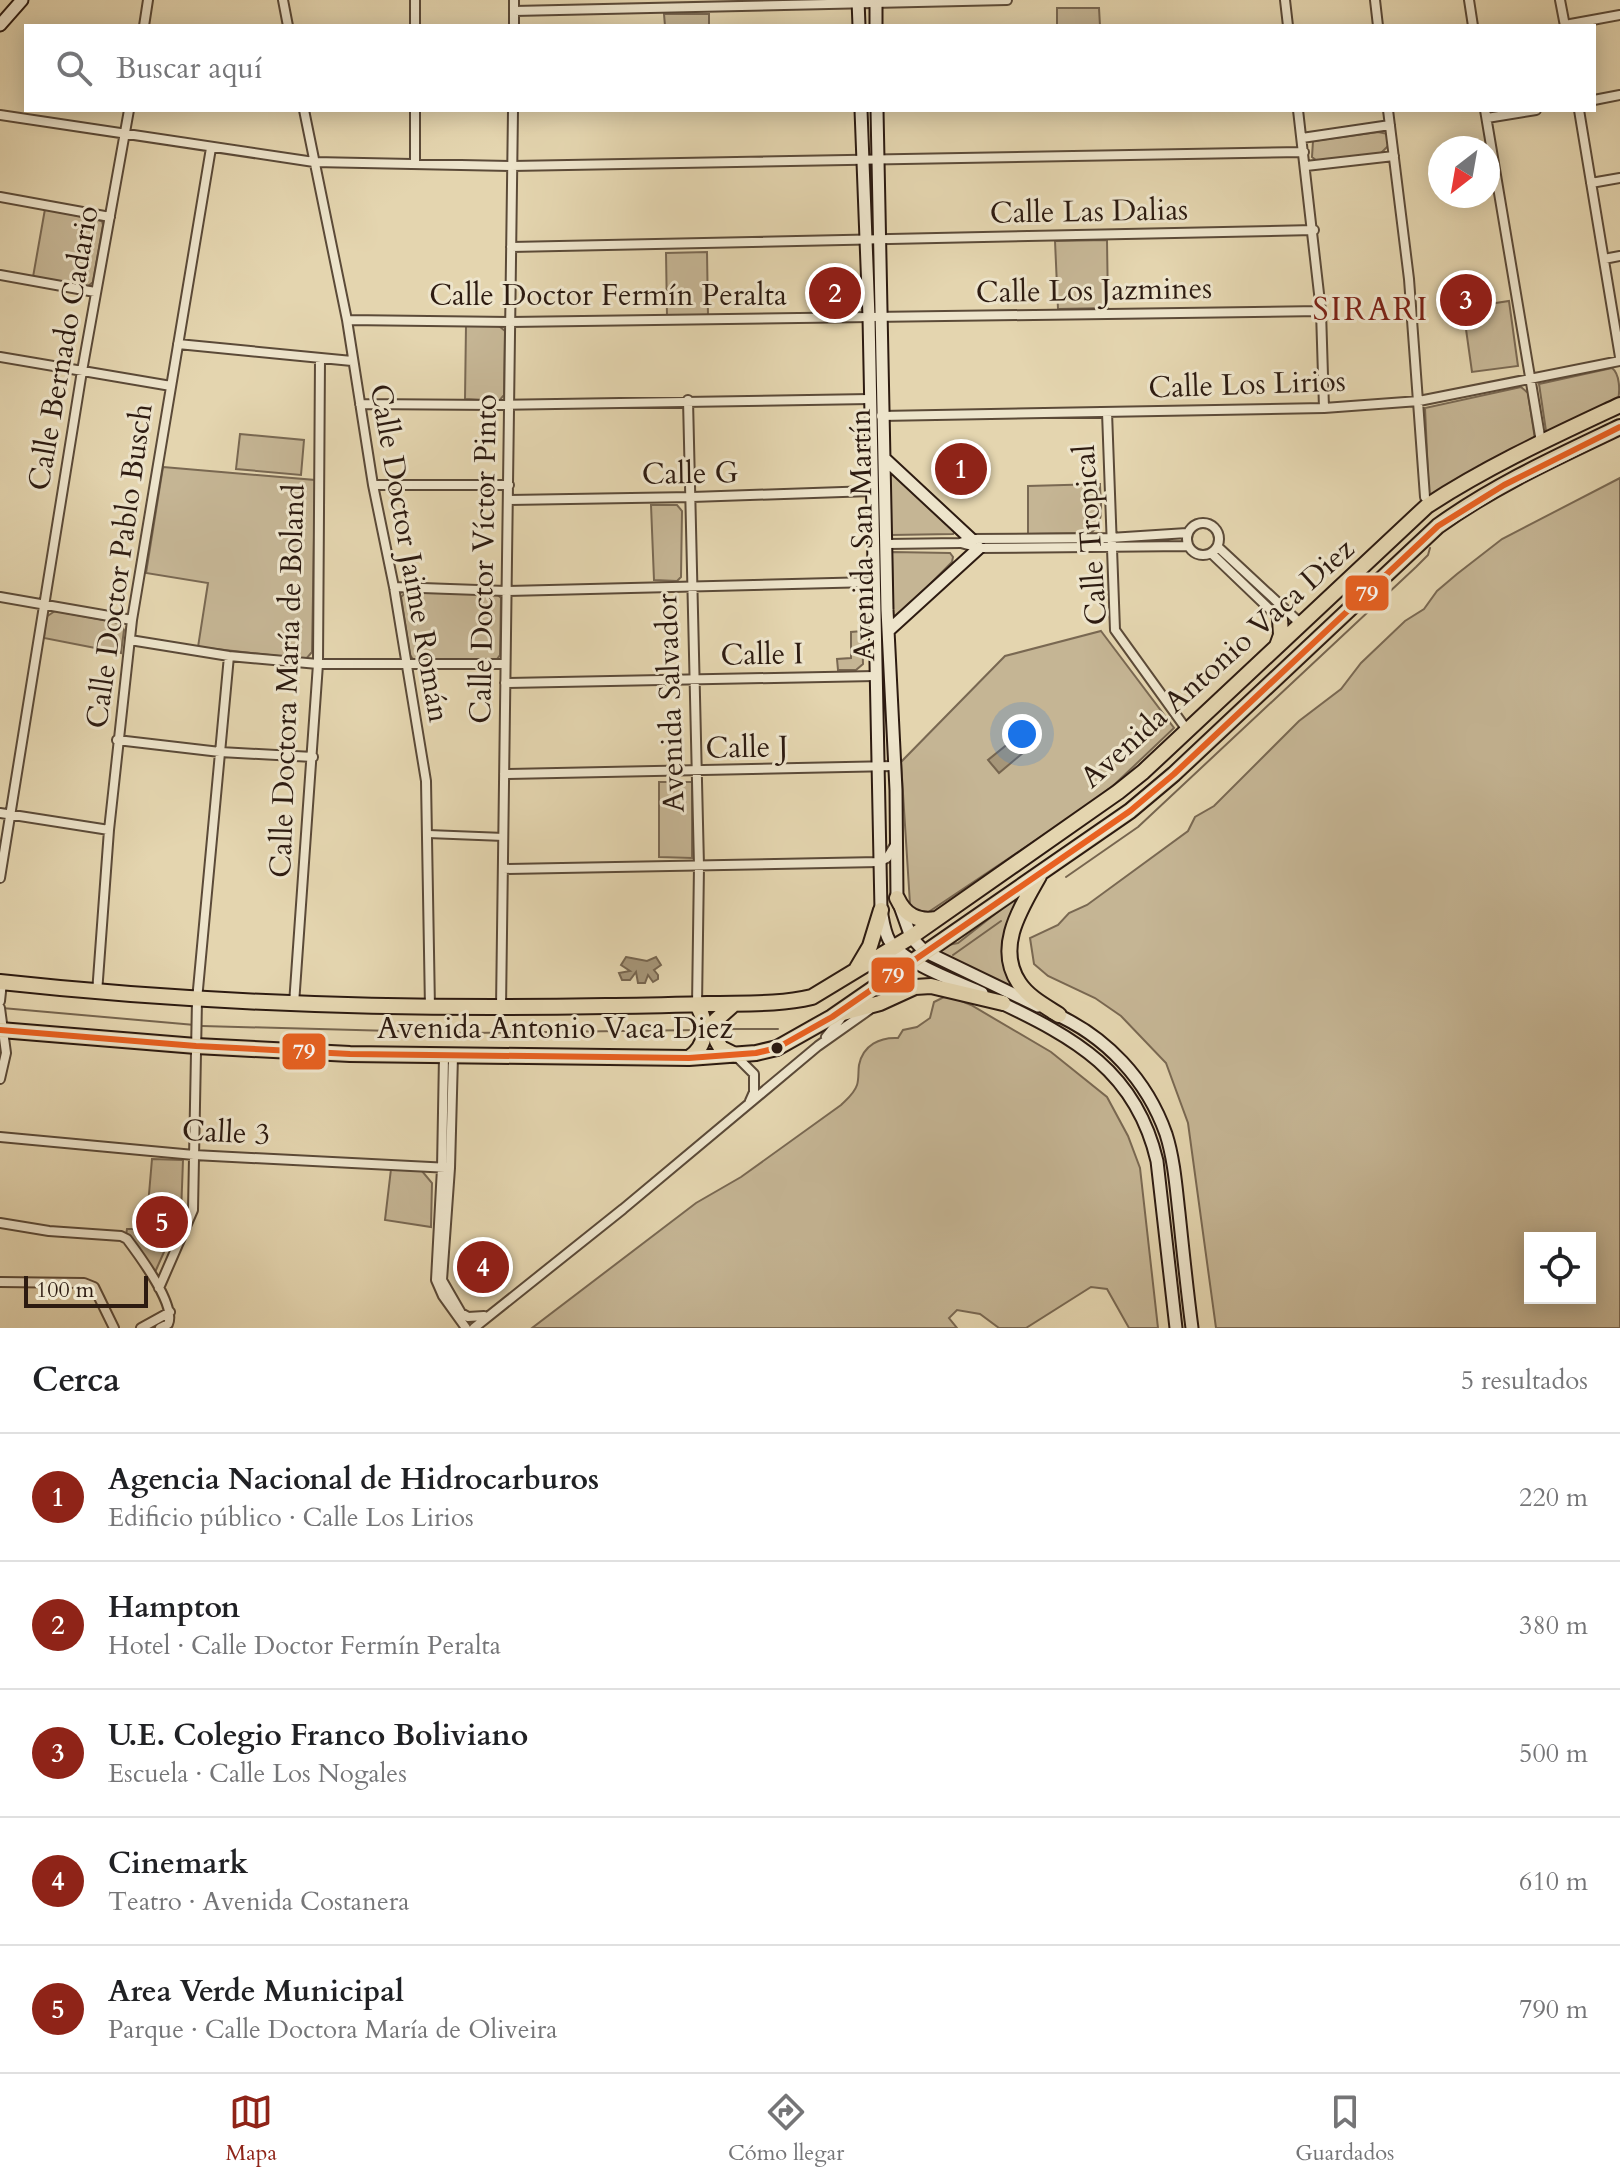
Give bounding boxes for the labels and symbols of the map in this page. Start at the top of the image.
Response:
north arrow [1428,136,1500,208]
street label: Calle Las Dalias [989,189,1189,234]
street label: Calle Bernado Cadario [18,202,109,494]
pin: 2 [809,263,861,323]
street label: Calle Los Jazmines [975,268,1213,313]
pin: 3 [1440,270,1492,330]
street label: Calle Doctor Fermín Peralta [429,275,787,316]
district label: SIRARI [1313,288,1429,332]
street label: Calle Los Lirios [1148,361,1346,408]
street label: Calle Doctor Jaime Román [360,381,459,725]
street label: Calle Doctor Víctor Pinto [460,394,507,724]
street label: Calle Doctor Pablo Busch [76,401,163,731]
street label: Avenida San Martín [840,408,885,662]
pin: 1 [935,439,987,499]
street label: Calle Tropical [1064,443,1117,627]
street label: Calle G [641,452,739,495]
street label: Calle Doctora María de Boland [260,483,315,879]
street label: Avenida Antonio Vaca Diez [1071,529,1364,798]
line badge: 79 [1344,574,1390,612]
text: 79 [1356,579,1378,609]
street label: Avenida Salvador [646,593,695,813]
street label: Calle I [720,633,804,676]
your location [1002,714,1042,754]
street label: Calle J [705,726,789,769]
line badge: 79 [870,956,916,994]
text: 79 [882,961,904,991]
street label: Avenida Antonio Vaca Diez [377,1008,734,1049]
line badge: 79 [281,1032,327,1071]
text: 79 [293,1037,315,1067]
unlabelled marker [769,1040,785,1056]
street label: Calle 3 [181,1110,271,1155]
pin: 5 [136,1192,188,1252]
pin: 4 [457,1237,509,1297]
scale bar [24,1272,148,1308]

